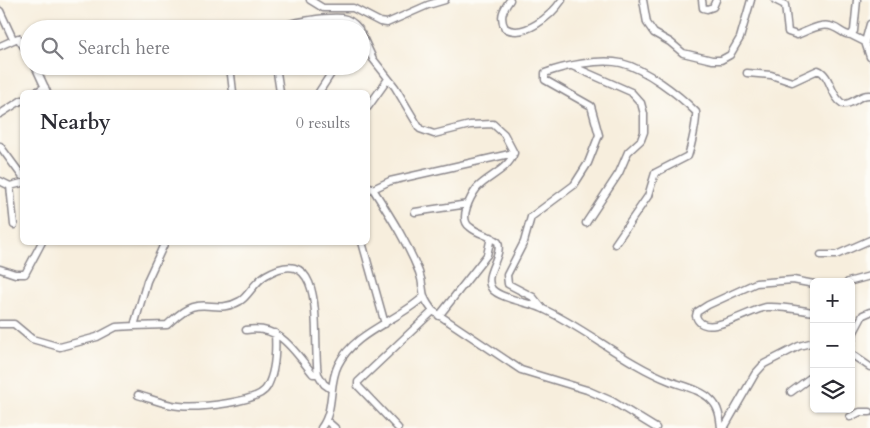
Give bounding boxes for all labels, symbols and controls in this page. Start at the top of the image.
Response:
search box [20,20,370,75]
icon: search [38,34,66,62]
text: Search here [78,35,170,61]
text: Nearby [40,108,111,137]
text: 0 results [296,112,350,134]
map controls [810,278,855,413]
button: + [810,278,855,323]
button: − [810,323,855,368]
button: layers [810,368,855,413]

